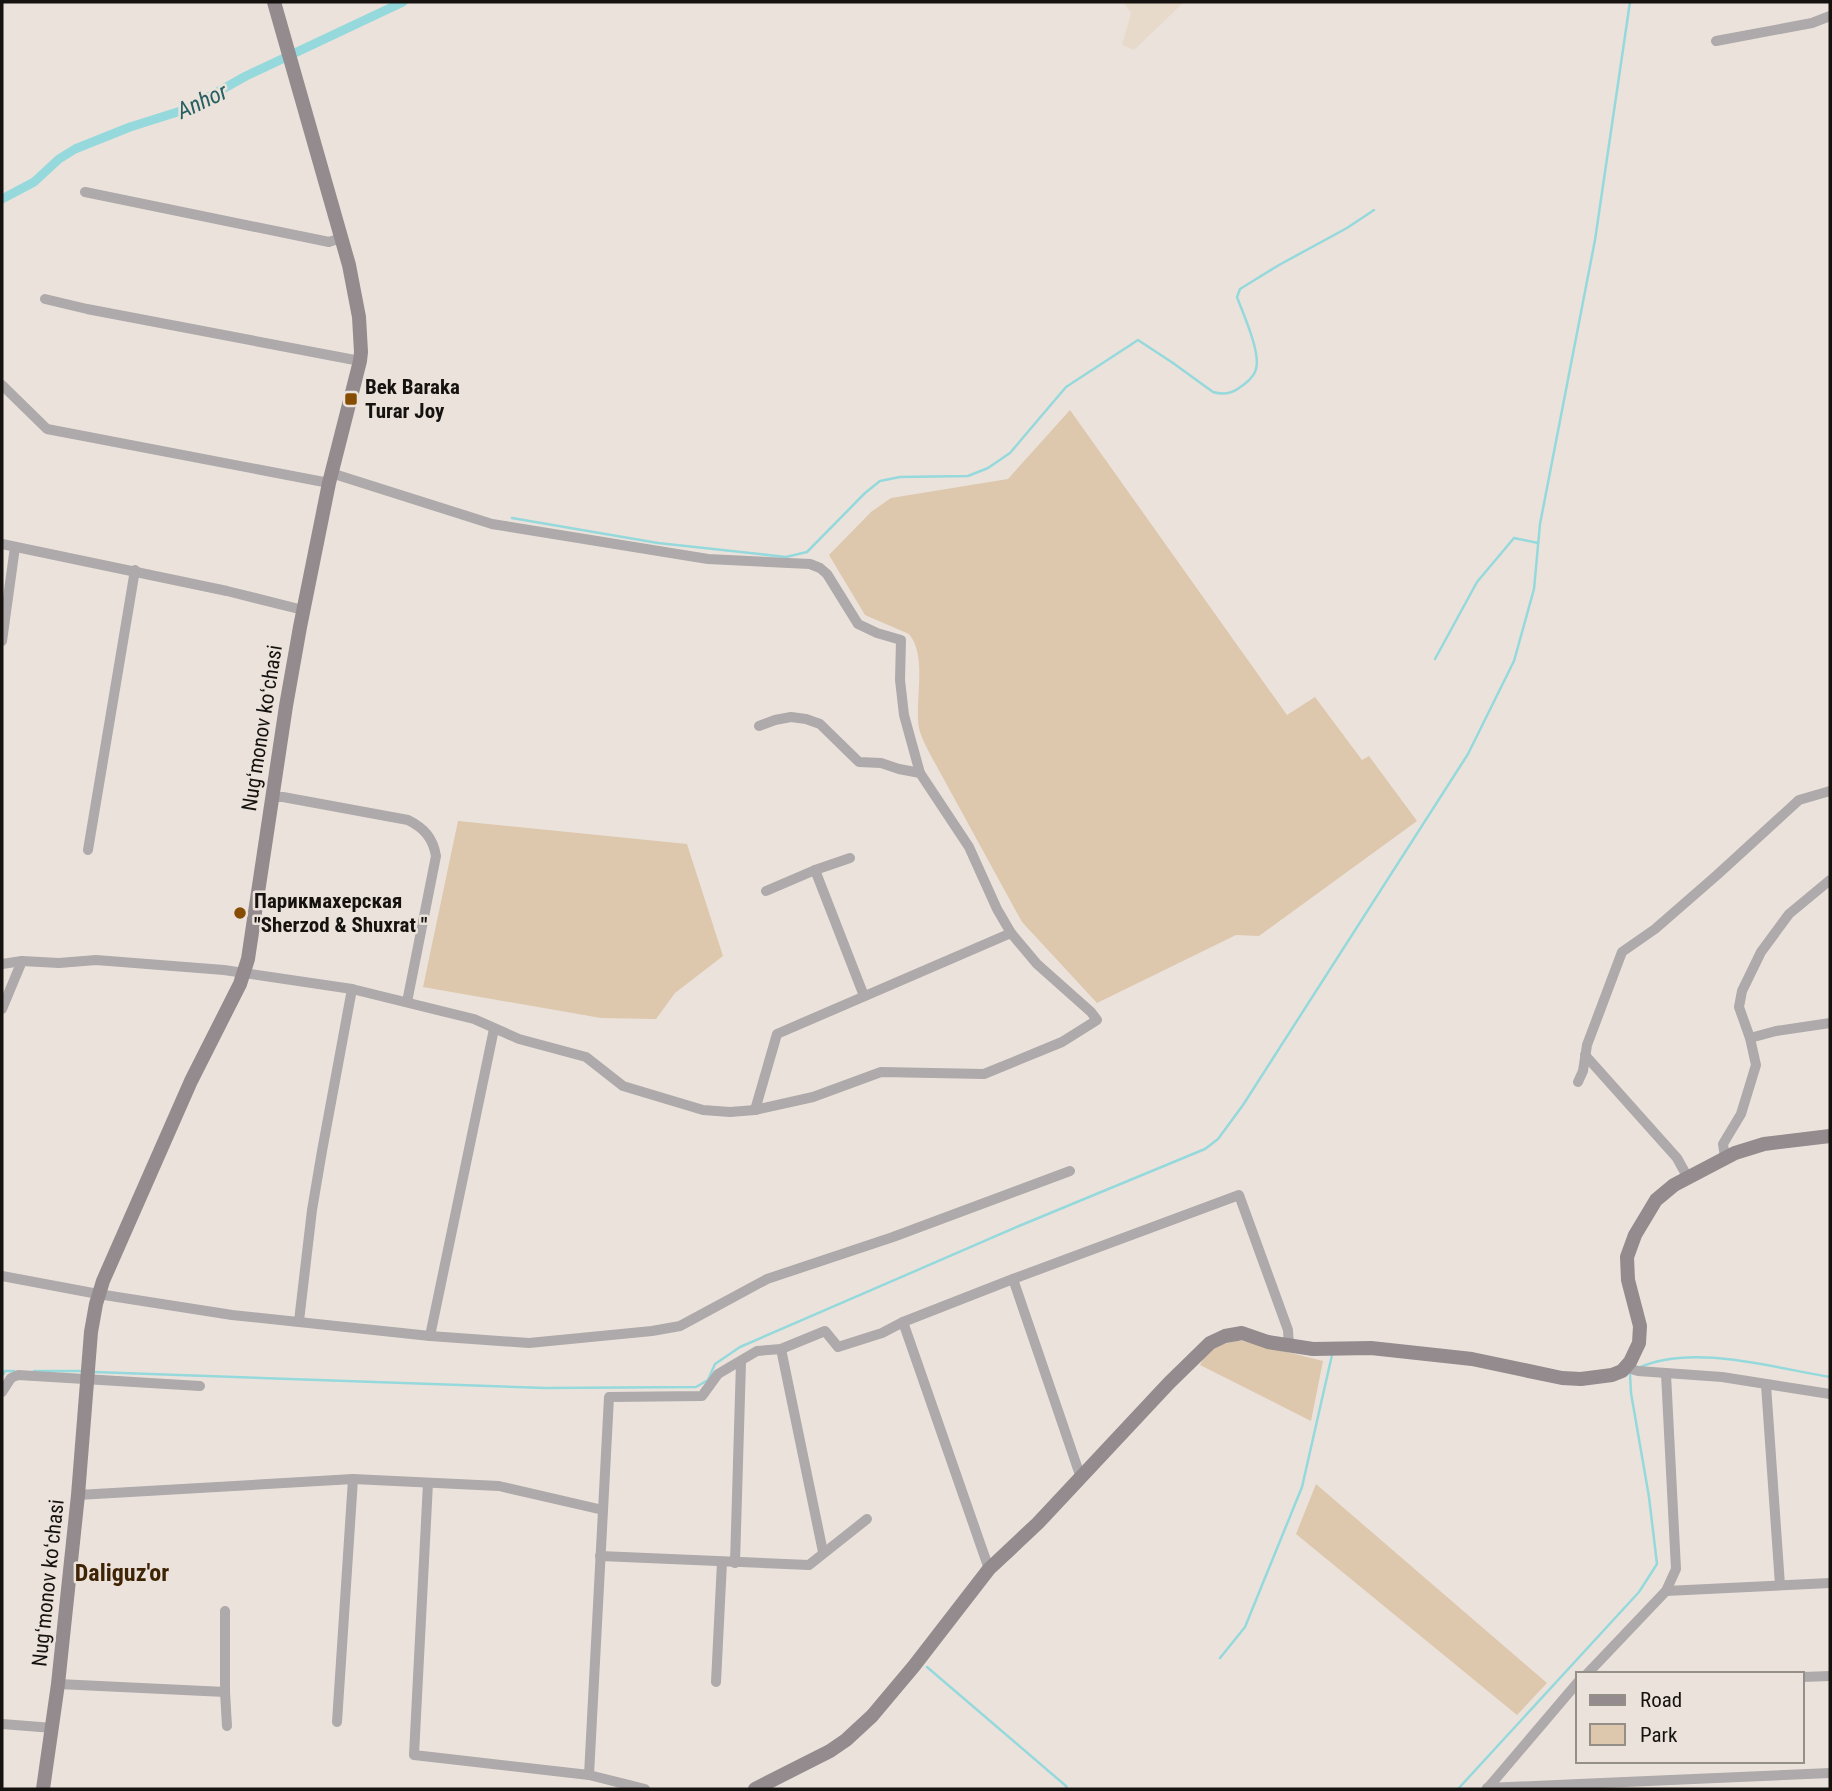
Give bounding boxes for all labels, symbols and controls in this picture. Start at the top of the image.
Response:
water label: Anhor [172,78,233,125]
place label: Bek Baraka Turar Joy [365,375,460,423]
marker: Bek Baraka Turar Joy [343,391,359,407]
street label: Nugʻmonov koʻchasi [237,643,287,813]
place label: Парикмахерская "Sherzod & Shuxrat " [254,889,428,937]
marker: Парикмахерская "Sherzod & Shuxrat " [232,905,248,921]
street label: Nugʻmonov koʻchasi [27,1498,69,1668]
district label: Daliguz'or [75,1559,169,1587]
legend [1576,1672,1804,1763]
text: Road [1640,1688,1682,1712]
text: Park [1640,1723,1678,1747]

